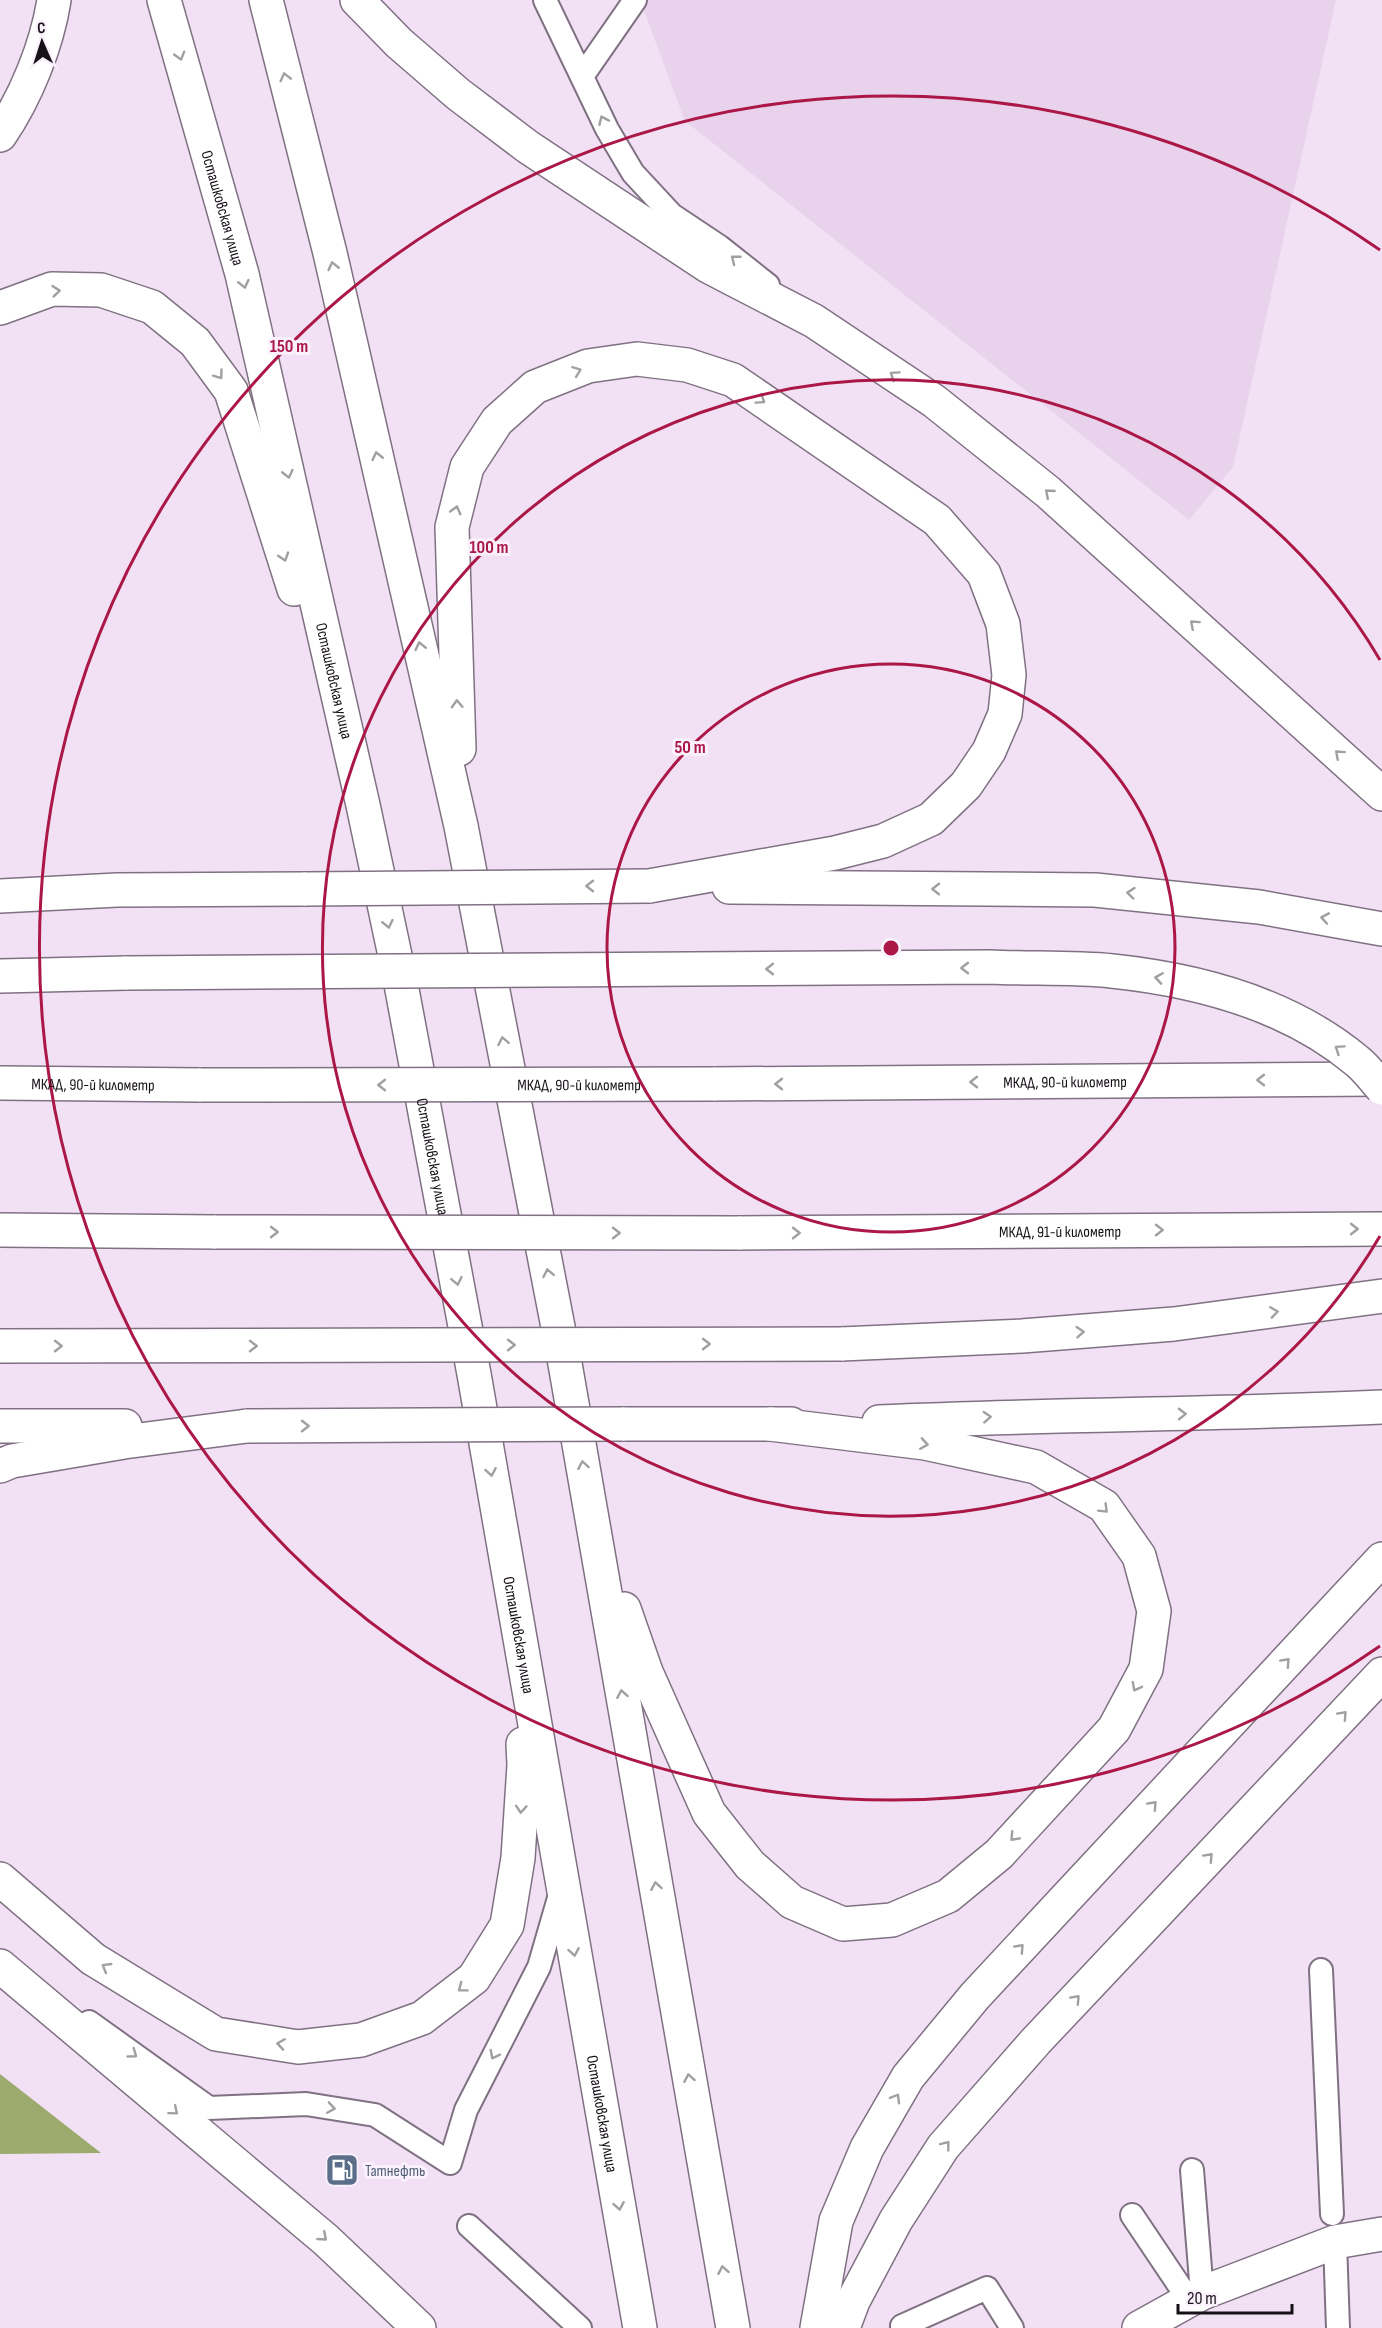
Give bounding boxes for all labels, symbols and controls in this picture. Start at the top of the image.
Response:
north arrow [12,12,72,72]
text: С [37,19,46,38]
one-way arrow [172,51,185,61]
one-way arrow [280,72,293,82]
one-way arrow [599,115,611,126]
street label: Осташковская улица [196,149,247,268]
one-way arrow [731,256,742,267]
one-way arrow [328,261,341,271]
one-way arrow [237,279,250,289]
one-way arrow [51,285,60,297]
text: 150 m [270,336,308,357]
one-way arrow [571,365,581,378]
one-way arrow [211,368,222,379]
one-way arrow [890,371,901,382]
one-way arrow [755,393,766,404]
one-way arrow [371,451,384,461]
one-way arrow [280,469,293,479]
one-way arrow [1045,490,1056,501]
one-way arrow [449,505,461,516]
text: 100 m [470,537,509,558]
one-way arrow [277,551,289,562]
one-way arrow [1190,620,1201,631]
street label: Осташковская улица [311,621,356,741]
one-way arrow [414,641,427,651]
one-way arrow [451,700,464,709]
text: 50 m [674,737,706,758]
one-way arrow [1335,750,1345,761]
one-way arrow [586,880,595,892]
one-way arrow [932,883,941,895]
one-way arrow [1127,888,1136,900]
one-way arrow [1320,912,1330,925]
one-way arrow [381,919,394,929]
centre of rings [881,938,901,958]
one-way arrow [960,961,969,974]
one-way arrow [765,963,774,975]
one-way arrow [1155,973,1164,985]
one-way arrow [497,1036,510,1046]
one-way arrow [1335,1044,1345,1056]
street label: МКАД, 90-й километр [1003,1073,1127,1093]
one-way arrow [1256,1074,1265,1086]
street label: МКАД, 90-й километр [31,1075,155,1096]
street label: МКАД, 90-й километр [517,1076,641,1095]
one-way arrow [969,1076,978,1088]
one-way arrow [775,1078,784,1090]
one-way arrow [377,1079,386,1091]
street label: Осташковская улица [412,1097,452,1217]
street label: МКАД, 91-й километр [999,1223,1121,1242]
one-way arrow [1350,1223,1359,1235]
one-way arrow [1155,1224,1164,1236]
one-way arrow [270,1226,279,1238]
one-way arrow [612,1227,621,1239]
one-way arrow [792,1227,801,1239]
one-way arrow [542,1269,555,1279]
one-way arrow [450,1276,462,1285]
one-way arrow [1270,1306,1279,1318]
one-way arrow [1076,1326,1085,1339]
one-way arrow [702,1338,711,1350]
one-way arrow [249,1339,258,1352]
one-way arrow [507,1339,516,1351]
one-way arrow [54,1340,63,1352]
one-way arrow [1178,1408,1187,1420]
one-way arrow [983,1411,992,1423]
one-way arrow [301,1420,310,1432]
one-way arrow [919,1437,928,1449]
one-way arrow [577,1460,589,1470]
one-way arrow [484,1467,497,1477]
one-way arrow [1097,1502,1108,1513]
street label: Осташковская улица [498,1575,537,1695]
one-way arrow [1279,1658,1290,1669]
one-way arrow [1132,1681,1143,1691]
one-way arrow [616,1689,629,1699]
one-way arrow [1336,1712,1347,1722]
one-way arrow [1146,1801,1157,1812]
one-way arrow [515,1805,528,1814]
one-way arrow [1010,1830,1021,1841]
one-way arrow [1202,1854,1213,1864]
one-way arrow [650,1882,662,1891]
one-way arrow [1013,1944,1024,1955]
one-way arrow [568,1947,580,1956]
one-way arrow [102,1963,112,1975]
one-way arrow [457,1980,468,1991]
one-way arrow [1068,1996,1079,2007]
one-way arrow [277,2039,286,2051]
one-way arrow [126,2046,137,2057]
one-way arrow [490,2049,501,2060]
street label: Осташковская улица [582,2054,621,2174]
one-way arrow [683,2074,696,2084]
one-way arrow [889,2093,901,2104]
one-way arrow [326,2101,335,2113]
one-way arrow [167,2104,178,2115]
one-way arrow [938,2141,949,2152]
fuel station icon: Татнефть [324,2152,360,2188]
place label: Татнефть [365,2162,425,2181]
one-way arrow [612,2200,625,2210]
one-way arrow [316,2230,327,2241]
one-way arrow [717,2266,729,2275]
scale bar [1178,2277,1292,2315]
text: 20 m [1187,2288,1217,2309]

